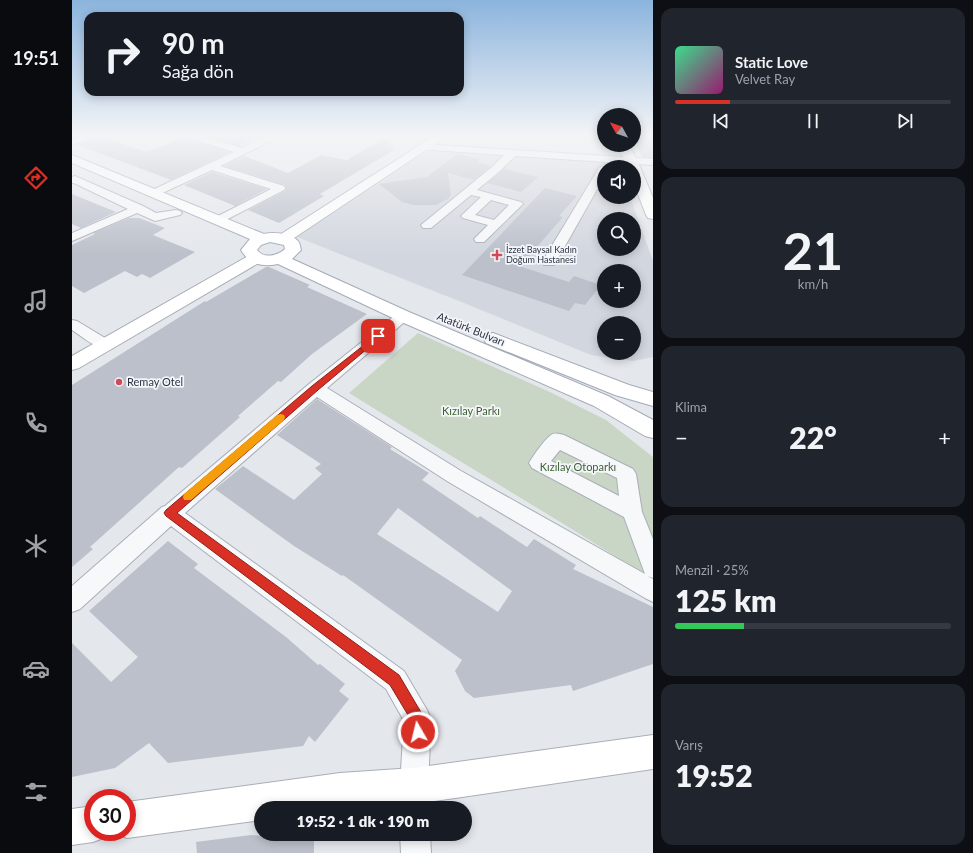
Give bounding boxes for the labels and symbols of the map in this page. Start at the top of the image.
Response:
north arrow [597,108,641,152]
place label: İzzet Baysal Kadın Doğum Hastanesi [506,244,577,265]
marker: İzzet Baysal Kadın Doğum Hastanesi [491,249,503,261]
street label: Atatürk Bulvarı [435,309,507,348]
pin [361,319,395,353]
place label: Remay Otel [127,375,183,388]
marker: Remay Otel [114,377,124,387]
park label: Kızılay Parkı [442,404,500,417]
park label: Kızılay Otoparkı [540,460,616,473]
position arrow [397,711,439,753]
speed limit sign: 30 [84,789,136,841]

